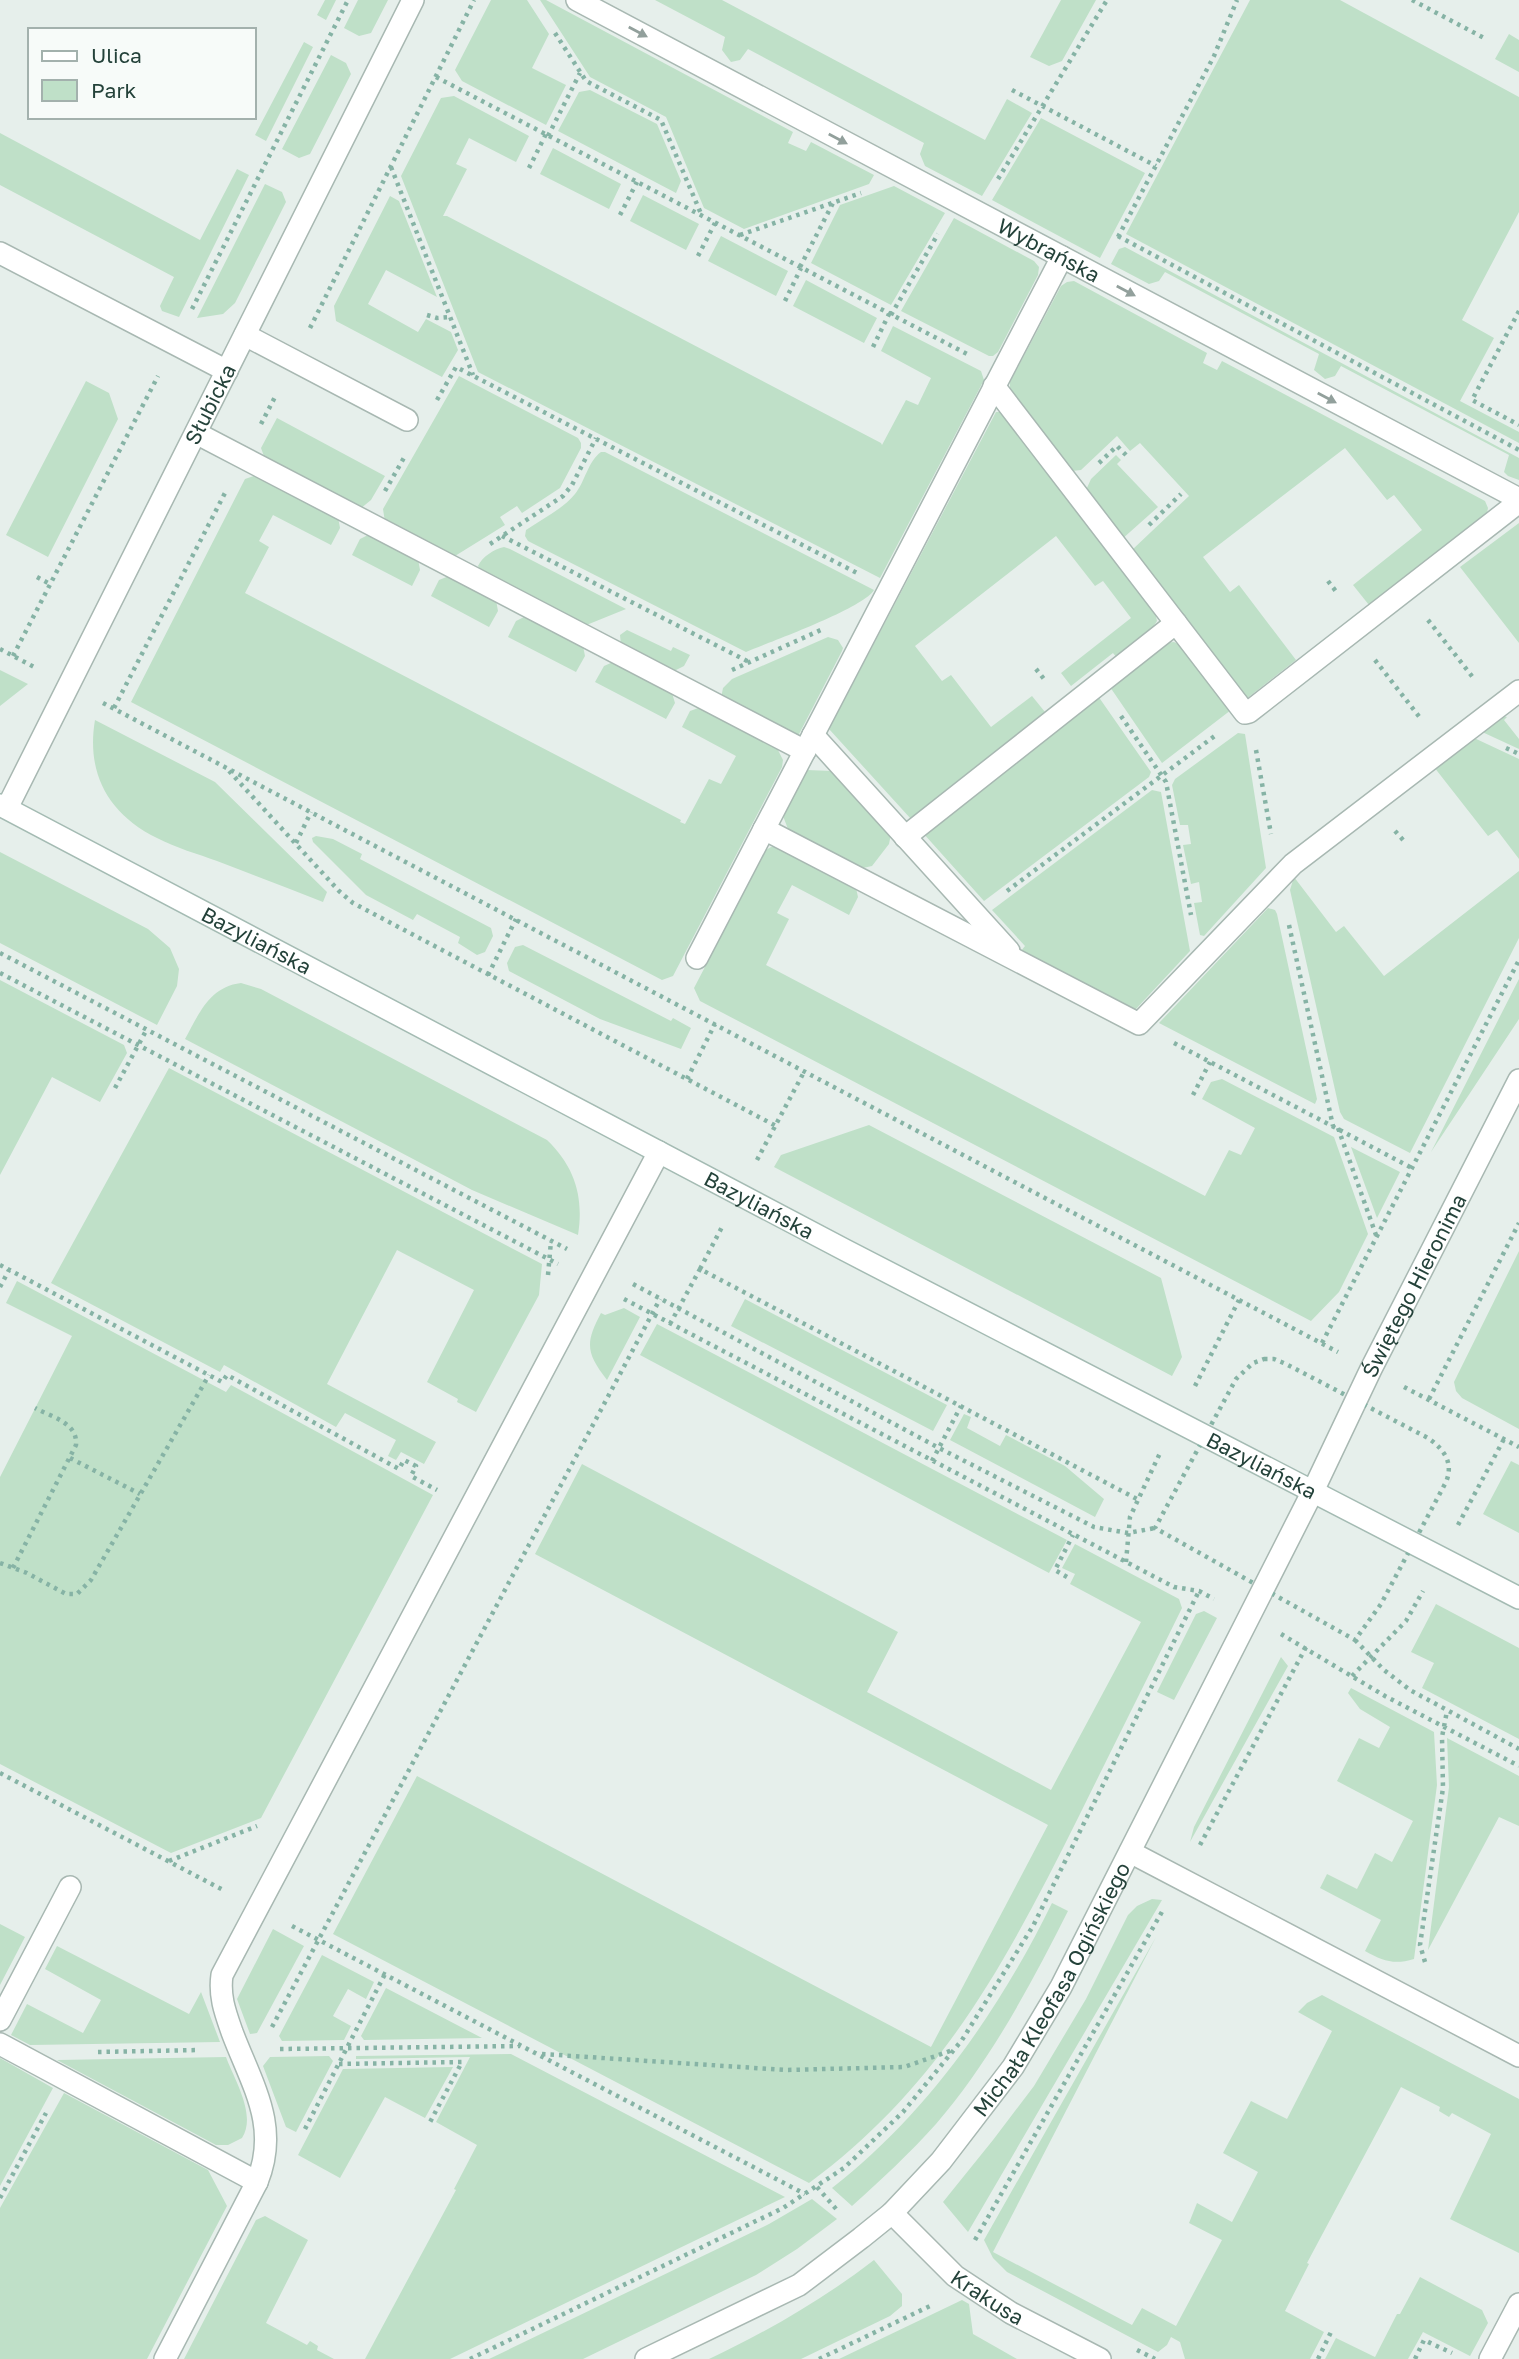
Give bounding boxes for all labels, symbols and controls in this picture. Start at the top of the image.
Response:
one-way arrow [628,26,647,38]
legend [28,28,256,119]
text: Ulica [91,42,142,68]
text: Park [91,77,137,103]
one-way arrow [829,133,848,145]
street label: Wybrańska [993,212,1105,288]
one-way arrow [1116,286,1136,297]
street label: Słubicka [179,359,241,449]
one-way arrow [1317,392,1337,404]
street label: Bazyliańska [197,901,316,980]
street label: Bazyliańska [700,1165,819,1244]
street label: Świętego Hieronima [1356,1189,1472,1381]
street label: Bazyliańska [1202,1426,1321,1504]
street label: Michała Kleofasa Ogińskiego [967,1858,1135,2121]
street label: Krakusa [946,2264,1028,2330]

